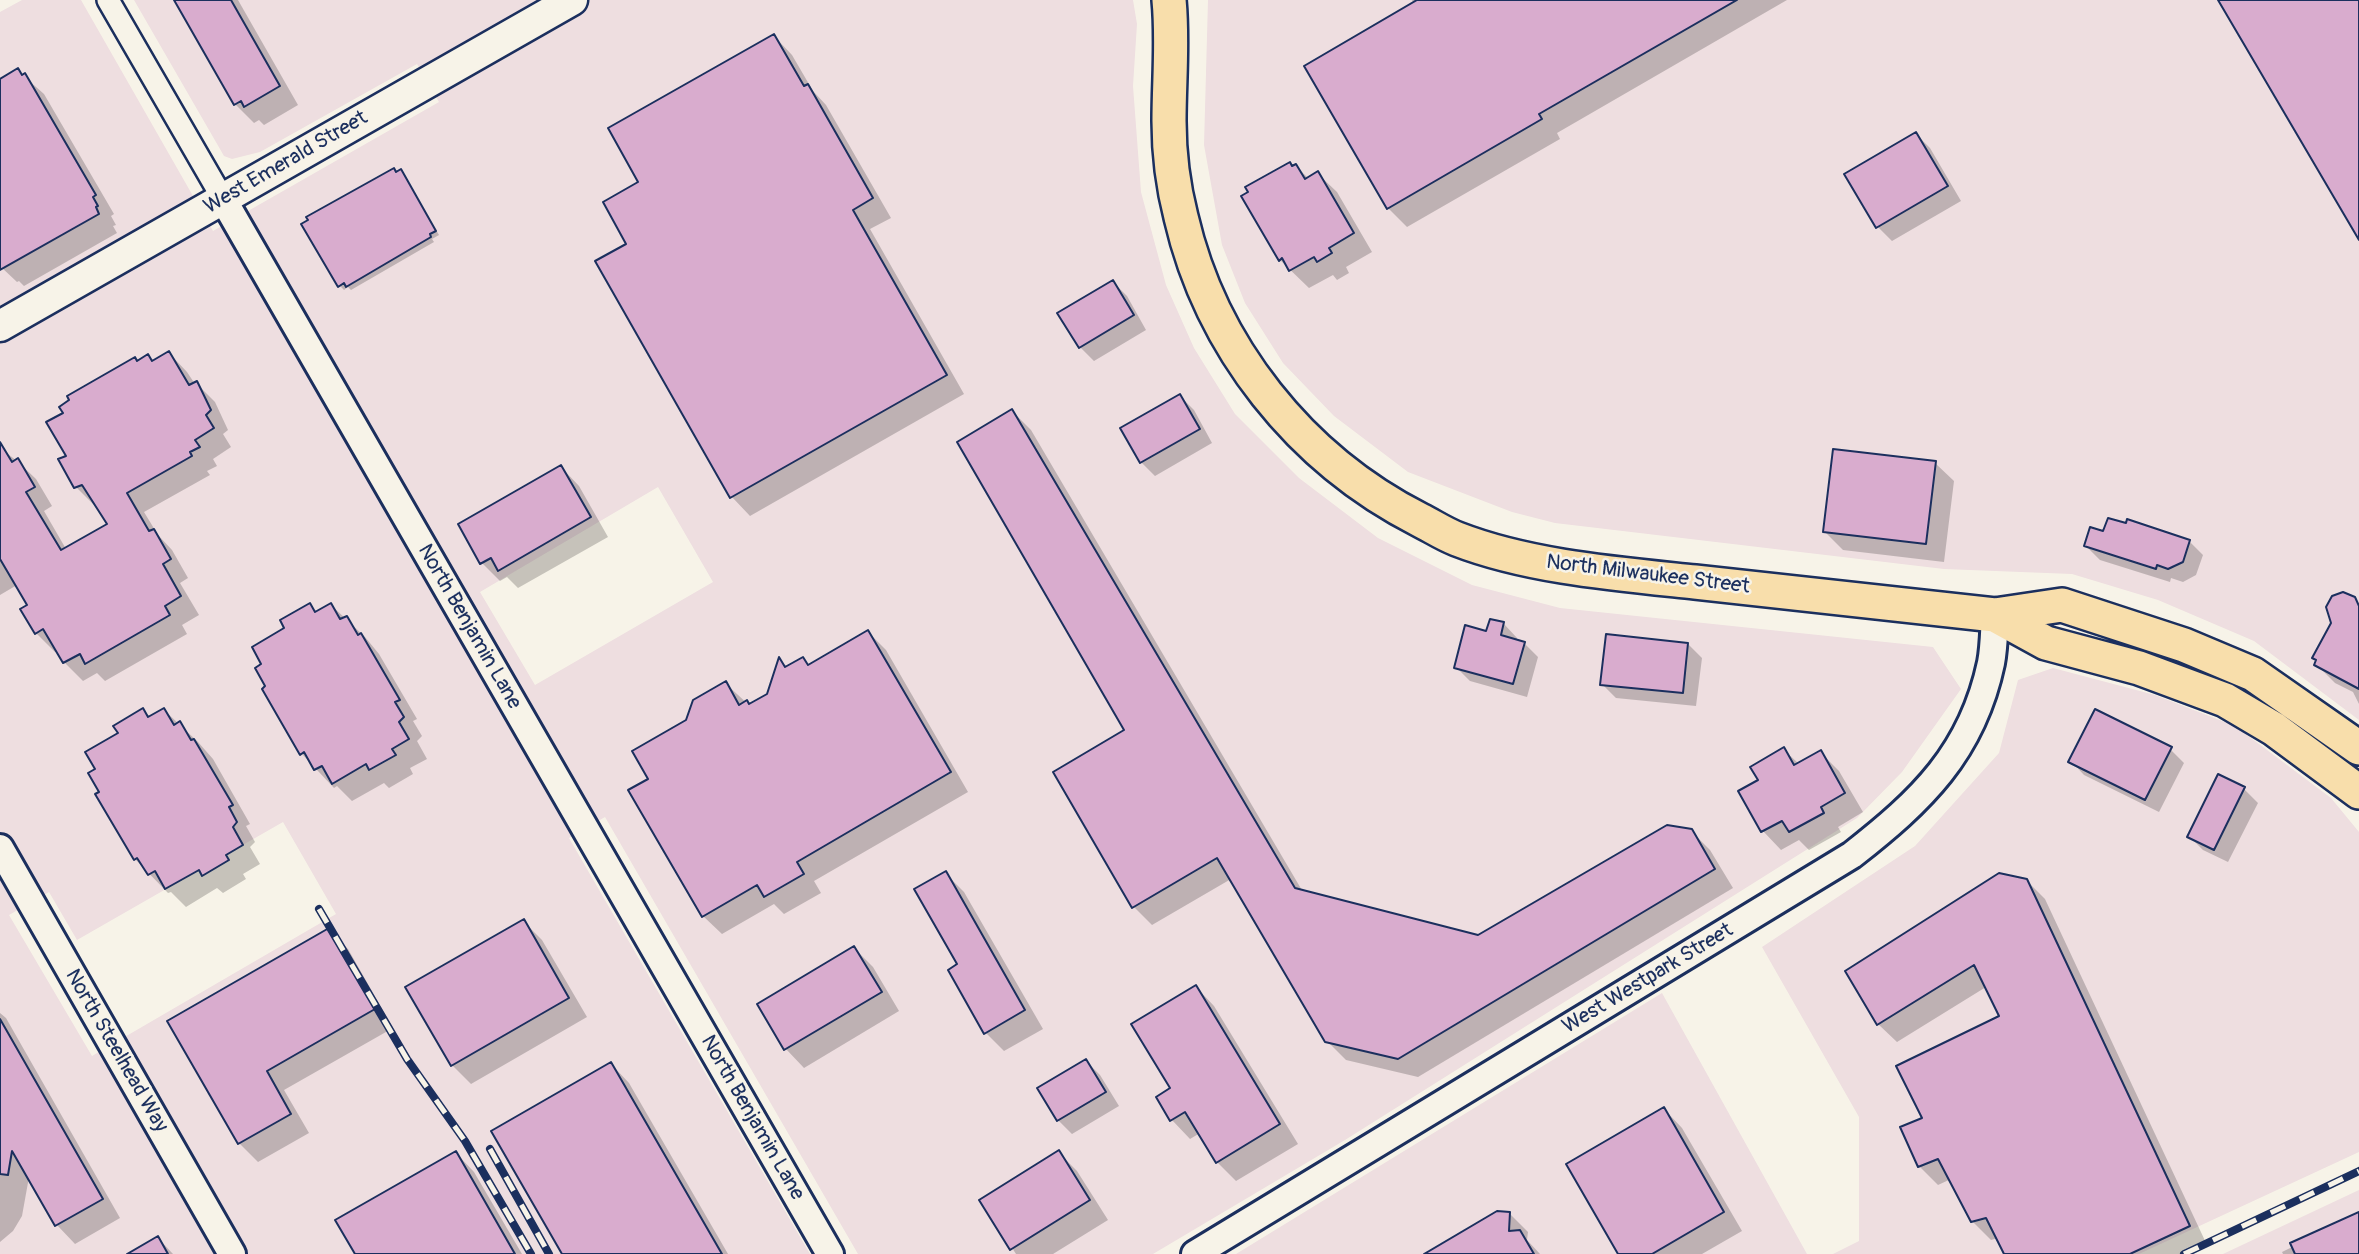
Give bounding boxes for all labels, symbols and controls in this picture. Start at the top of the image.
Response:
street label: West Emerald Street [200,106,372,220]
street label: North Benjamin Lane [412,540,526,714]
street label: North Milwaukee Street [1545,550,1751,600]
street label: West Westpark Street [1558,918,1738,1040]
street label: North Steelhead Way [59,965,173,1137]
street label: North Benjamin Lane [695,1031,809,1205]

